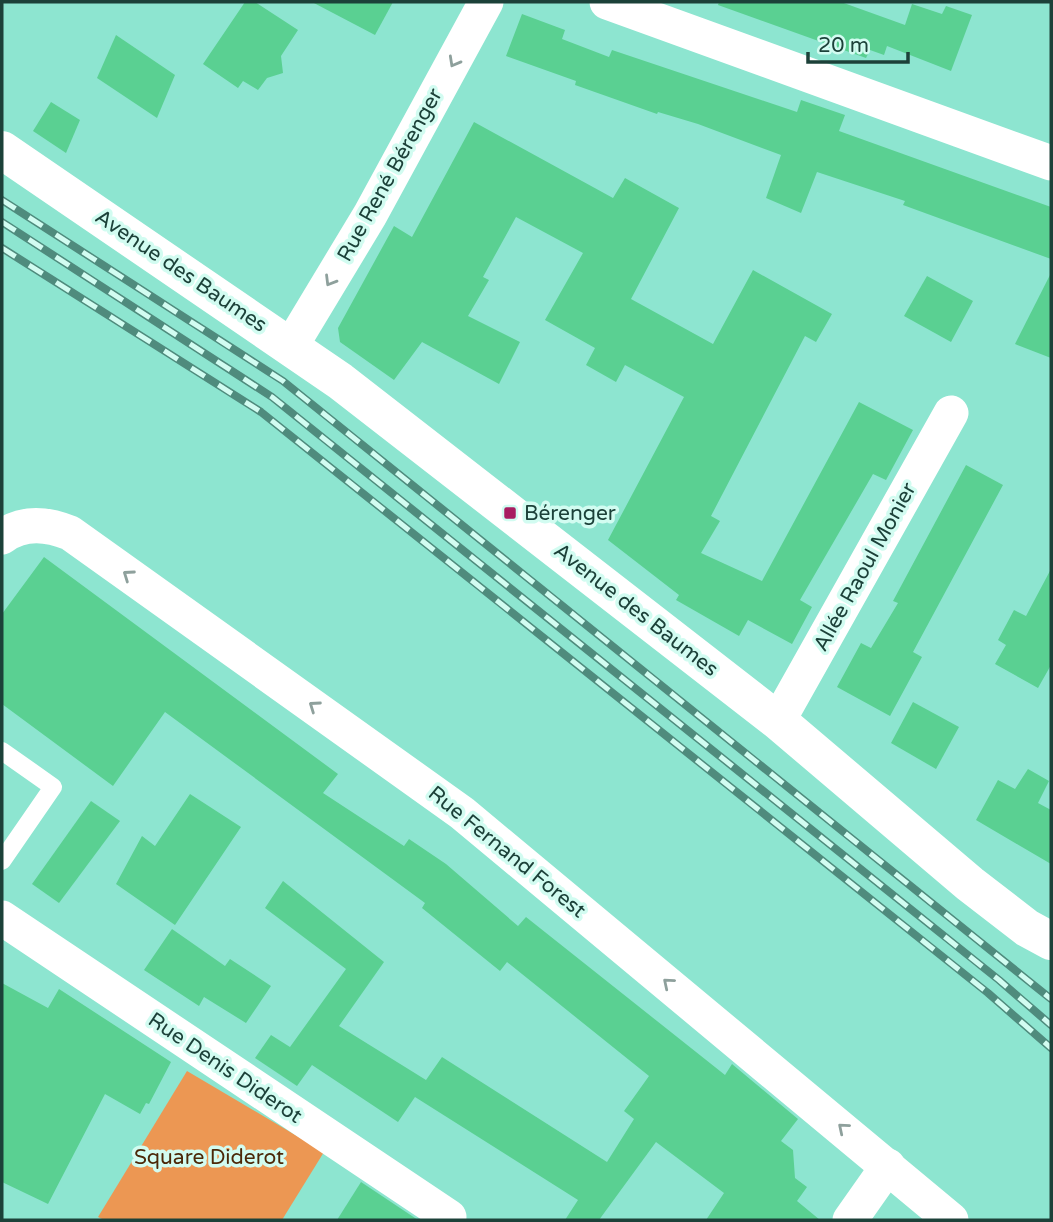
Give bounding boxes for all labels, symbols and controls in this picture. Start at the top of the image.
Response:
scale bar [808,21,908,65]
text: 20 m [818,33,869,58]
one-way arrow [449,54,462,67]
street label: Rue René Bérenger [332,84,448,266]
street label: Avenue des Baumes [90,204,272,338]
one-way arrow [325,274,338,287]
street label: Allée Raoul Monier [808,478,922,656]
place label: Bérenger [524,501,616,526]
marker: Bérenger [502,505,518,521]
street label: Avenue des Baumes [549,538,723,682]
one-way arrow [123,571,136,583]
one-way arrow [309,702,322,714]
street label: Rue Fernand Forest [423,781,591,923]
one-way arrow [664,979,677,991]
street label: Rue Denis Diderot [143,1007,307,1129]
one-way arrow [839,1124,851,1137]
park label: Square Diderot [134,1145,284,1170]

